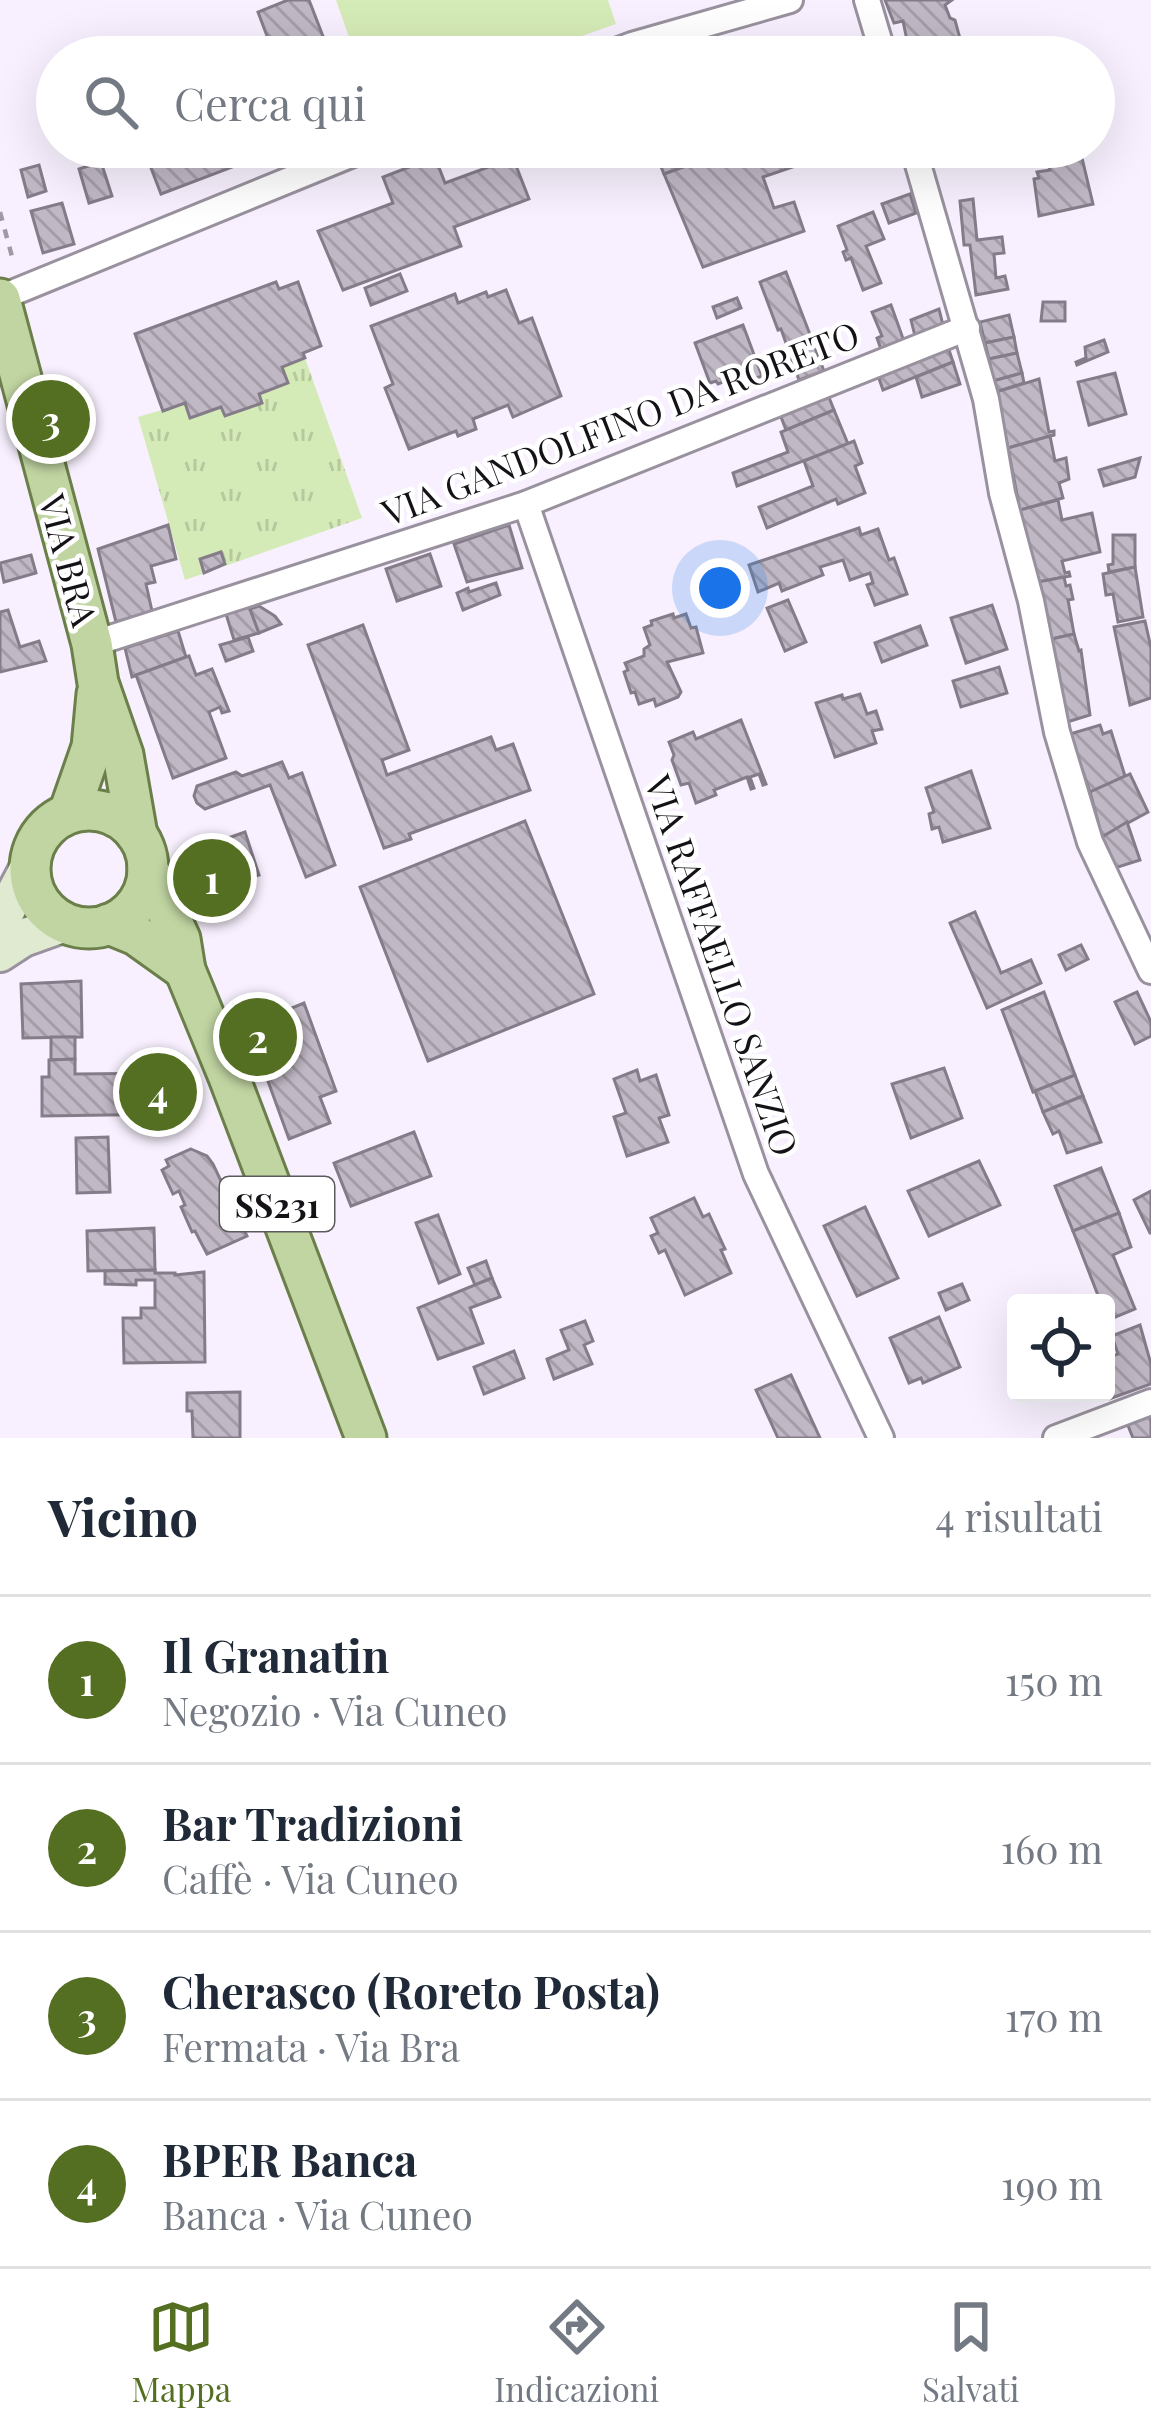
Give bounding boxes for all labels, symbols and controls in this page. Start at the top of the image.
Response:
search box [36,36,1115,168]
icon: search [78,69,144,135]
text: Cerca qui [174,72,366,132]
street label: VIA GANDOLFINO DA RORETO [374,309,865,536]
pin: 3 [12,374,90,464]
street label: VIA BRA [29,488,111,632]
your location [690,558,750,618]
street label: VIA RAFFAELLO SANZIO [635,767,811,1162]
pin: 1 [173,833,251,923]
pin: 2 [219,992,297,1082]
pin: 4 [119,1047,197,1137]
road number: SS231 [220,1177,334,1231]
map controls [1007,1294,1115,1402]
button: locate [1007,1294,1115,1402]
text: Vicino [48,1482,198,1550]
text: 4 risultati [936,1490,1103,1542]
text: Il Granatin [162,1624,389,1684]
text: 1 [80,1654,94,1706]
text: 150 m [1005,1654,1103,1706]
text: Negozio · Via Cuneo [162,1684,507,1736]
text: Bar Tradizioni [162,1792,463,1852]
text: 2 [77,1822,97,1874]
text: 160 m [1001,1822,1103,1874]
text: Caffè · Via Cuneo [162,1852,459,1904]
text: Cherasco (Roreto Posta) [162,1960,660,2020]
text: 3 [77,1990,97,2042]
text: 170 m [1005,1990,1103,2042]
text: Fermata · Via Bra [162,2020,460,2072]
text: BPER Banca [162,2128,417,2188]
text: 4 [77,2158,97,2210]
text: 190 m [1001,2158,1103,2210]
text: Banca · Via Cuneo [162,2188,473,2240]
tab: Mappa [131,2294,231,2410]
tab: Indicazioni [494,2294,659,2410]
tab: Salvati [922,2294,1020,2410]

